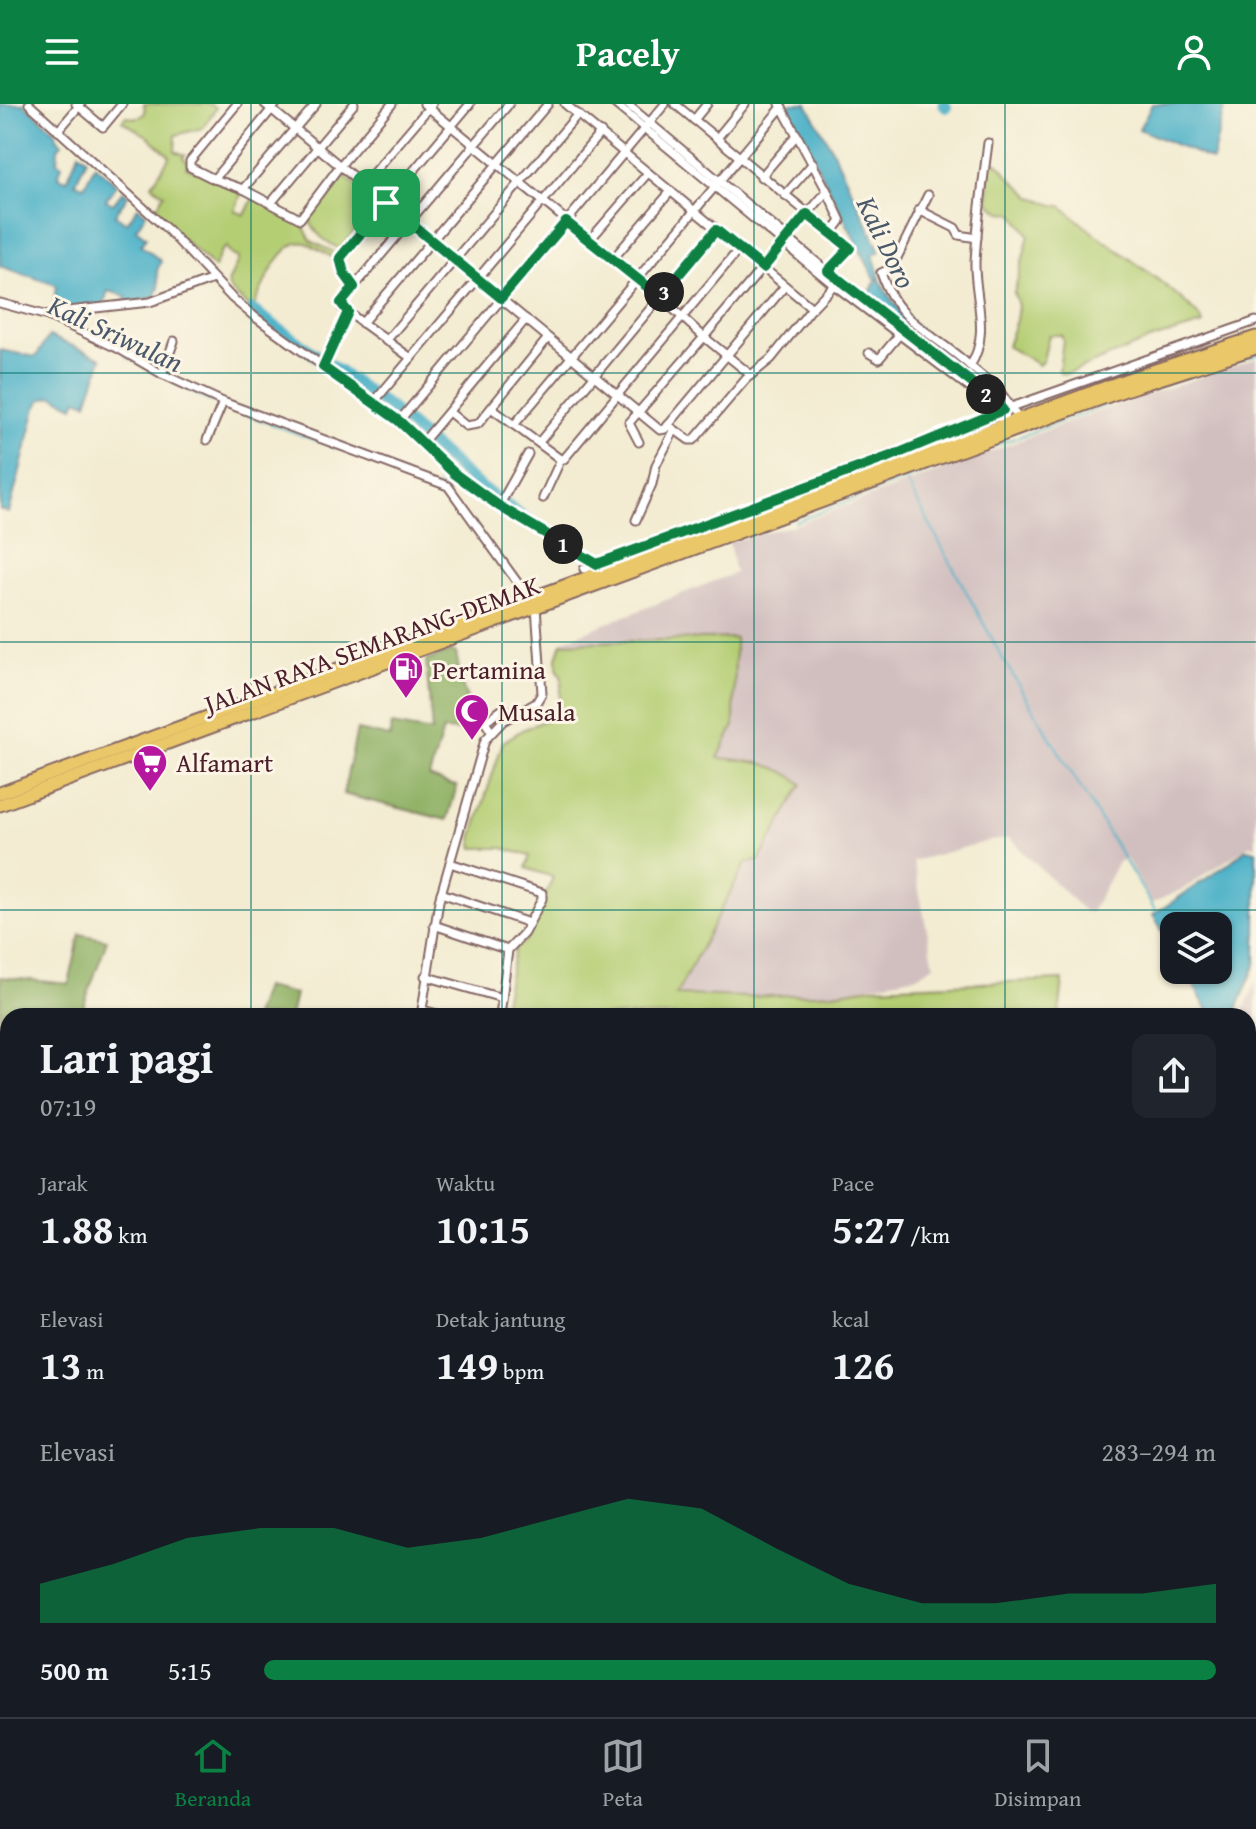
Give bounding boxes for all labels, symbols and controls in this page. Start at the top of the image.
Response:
text: Pacely [576,26,680,79]
icon: menu [40,30,84,74]
icon: person [1172,30,1216,74]
pin [352,169,420,237]
icon: arrive [364,181,408,225]
water label: Kali Doro [847,188,927,295]
pin: 3 [644,272,684,312]
text: 3 [658,276,670,308]
water label: Kali Sriwulan [41,283,190,382]
pin: 2 [966,374,1006,414]
text: 2 [980,378,992,410]
pin: 1 [543,524,583,564]
text: 1 [557,528,569,560]
street label: JALAN RAYA SEMARANG-DEMAK [196,565,546,724]
fuel station icon: Pertamina [387,650,425,700]
place label: Pertamina [432,650,546,689]
mosque icon: Musala [453,692,491,742]
place label: Musala [498,692,576,731]
supermarket icon: Alfamart [131,743,169,793]
place label: Alfamart [176,743,273,782]
map controls [1160,912,1232,984]
button: layers [1160,912,1232,984]
text: Lari pagi [40,1025,213,1089]
button: share [1132,1034,1216,1118]
text: 07:19 [40,1087,96,1126]
text: Jarak [40,1167,88,1199]
text: Waktu [436,1167,495,1199]
text: Pace [832,1167,874,1199]
text: 1.88 [40,1199,113,1258]
text: 10:15 [436,1199,530,1258]
text: 5:27 [832,1199,905,1258]
text: km [113,1219,147,1251]
text: /km [905,1219,950,1251]
text: Elevasi [40,1303,103,1335]
text: Detak jantung [436,1303,566,1335]
text: kcal [832,1303,870,1335]
text: 13 [40,1335,81,1394]
text: 149 [436,1335,498,1394]
text: 126 [832,1335,894,1394]
text: m [81,1355,104,1387]
text: bpm [498,1355,544,1387]
text: Elevasi [40,1432,115,1471]
text: 283–294 m [1102,1432,1216,1471]
text: 500 m [40,1651,108,1690]
text: 5:15 [168,1651,212,1690]
tab: Beranda [175,1734,251,1814]
tab: Peta [601,1734,645,1814]
tab: Disimpan [994,1734,1081,1814]

